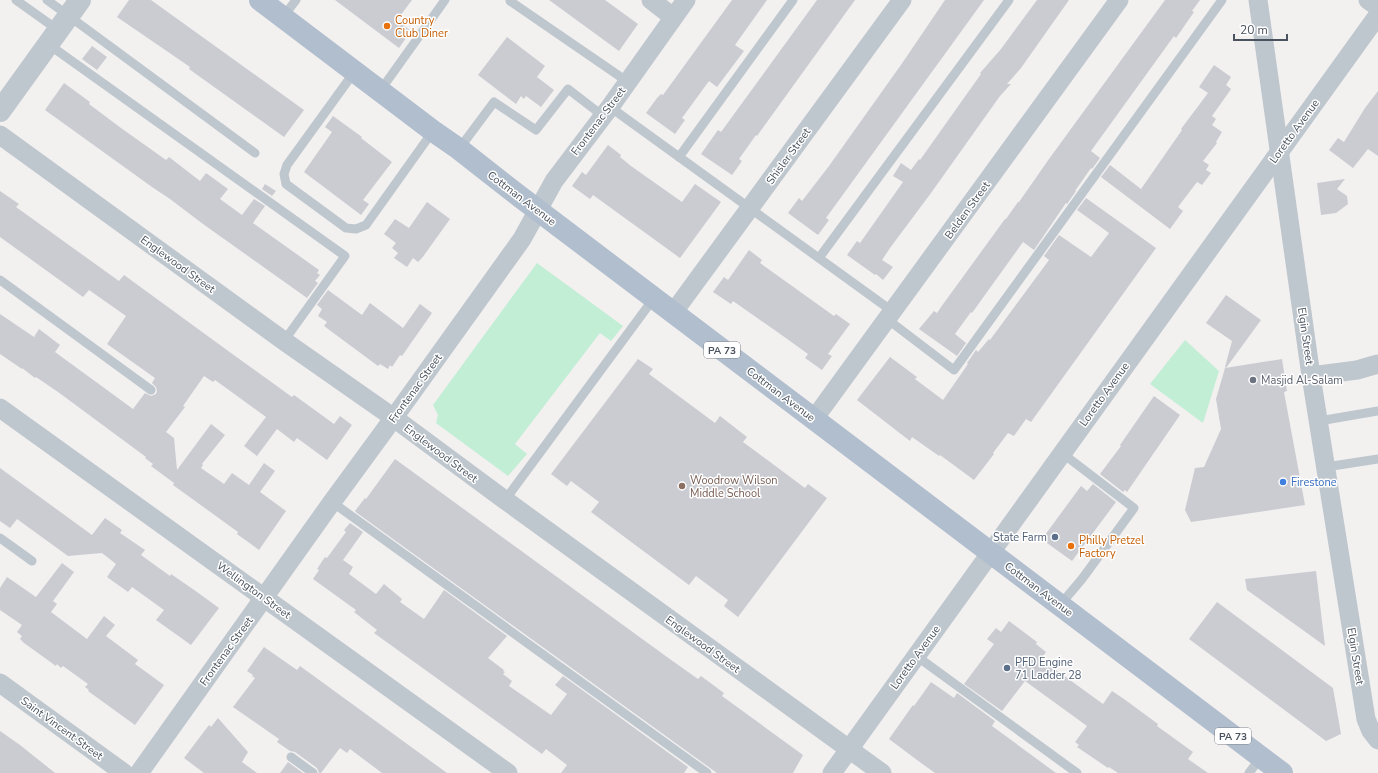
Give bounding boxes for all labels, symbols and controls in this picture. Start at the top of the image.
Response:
place label: Country Club Diner [395,13,448,41]
scale bar [1234,16,1287,42]
marker: Country Club Diner [382,21,392,31]
text: 20 m [1240,22,1268,38]
street label: Frontenac Street [568,84,629,158]
street label: Loretto Avenue [1266,96,1323,166]
street label: Shisler Street [763,125,814,188]
street label: Cottman Avenue [484,168,559,229]
street label: Belden Street [941,178,993,242]
street label: Englewood Street [137,232,218,297]
street label: Elgin Street [1294,306,1317,366]
road number: PA 73 [704,342,740,358]
street label: Frontenac Street [385,351,446,426]
street label: Loretto Avenue [1076,359,1133,429]
street label: Cottman Avenue [743,364,818,425]
place label: Masjid Al-Salam [1261,373,1343,388]
marker: Masjid Al-Salam [1248,375,1258,385]
street label: Englewood Street [401,421,481,486]
place label: Woodrow Wilson Middle School [690,473,778,501]
place label: Firestone [1291,475,1337,490]
marker: Firestone [1278,477,1288,487]
marker: Woodrow Wilson Middle School [677,481,687,491]
place label: State Farm [993,530,1047,545]
marker: State Farm [1050,532,1060,542]
place label: Philly Pretzel Factory [1079,533,1145,561]
marker: Philly Pretzel Factory [1066,541,1076,551]
street label: Wellington Street [214,558,294,622]
street label: Cottman Avenue [1001,559,1076,620]
street label: Englewood Street [662,612,743,677]
street label: Frontenac Street [196,614,257,689]
street label: Loretto Avenue [887,622,944,692]
street label: Elgin Street [1344,626,1367,686]
place label: PFD Engine 71 Ladder 28 [1015,655,1082,683]
marker: PFD Engine 71 Ladder 28 [1002,663,1012,673]
street label: Saint Vincent Street [18,693,106,763]
road number: PA 73 [1215,728,1251,744]

